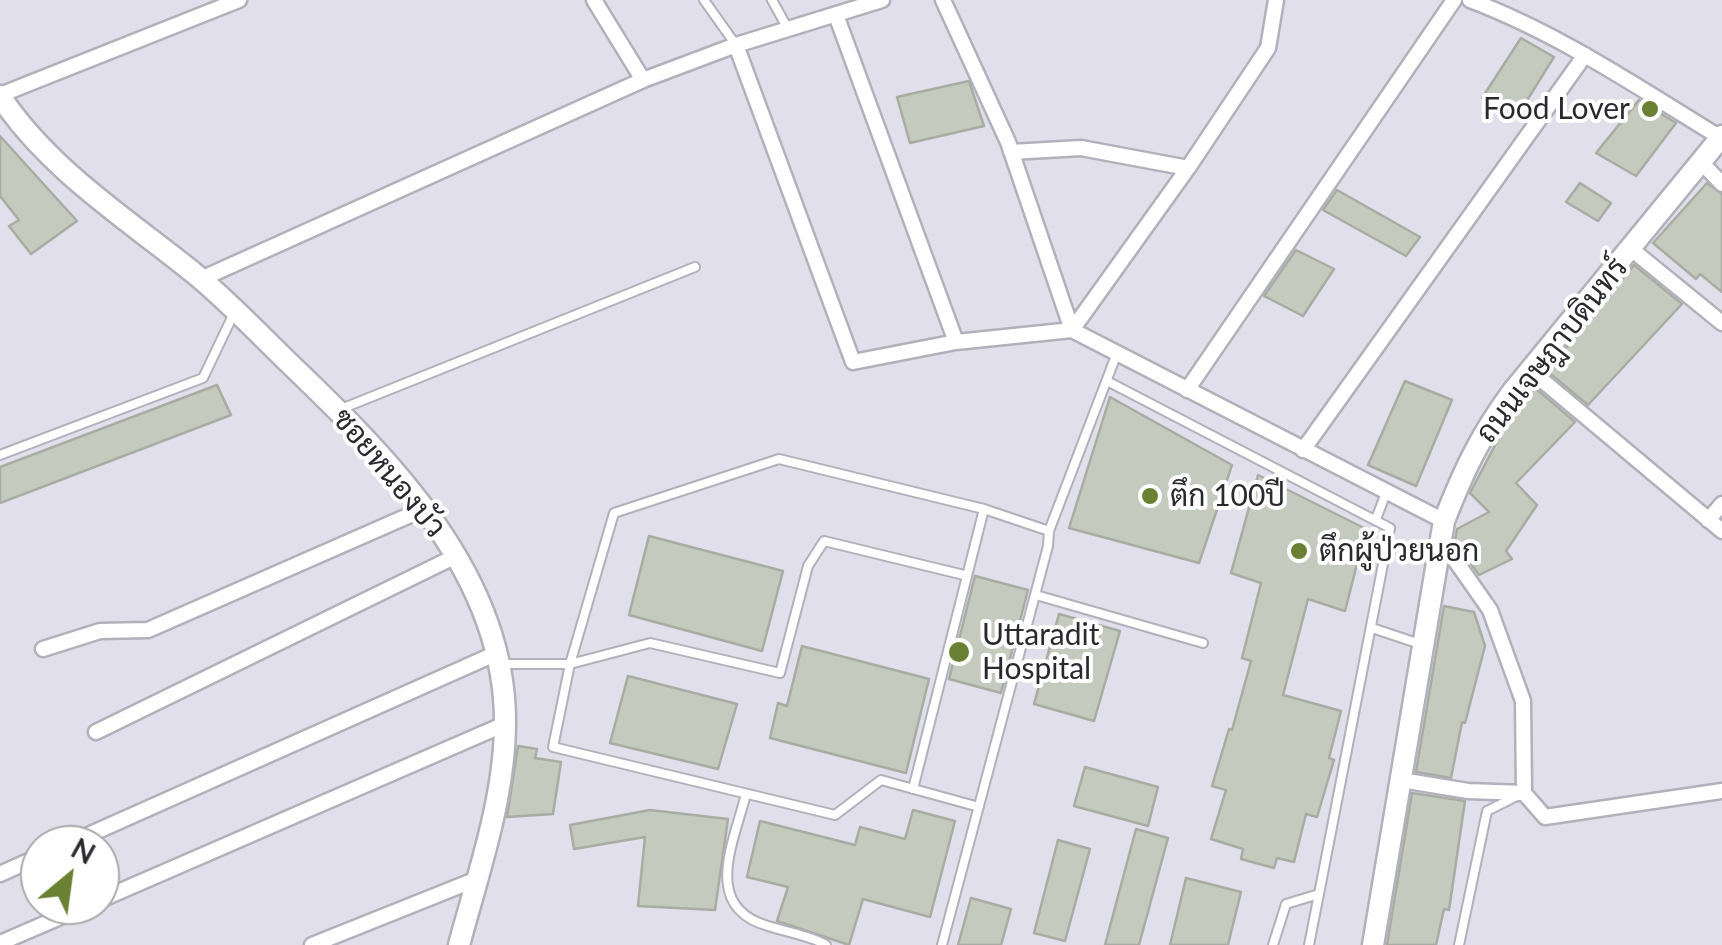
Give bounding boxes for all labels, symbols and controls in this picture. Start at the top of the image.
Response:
place label: Food Lover [1483,91,1630,127]
marker: Food Lover [1639,98,1661,120]
street label: ถนนเจษฎาบดินทร์ [1468,250,1636,450]
street label: ซอยหนองบัว [325,401,453,545]
place label: ตึก 100ปี [1170,478,1285,514]
marker: ตึก 100ปี [1139,485,1161,507]
place label: ตึกผู้ป่วยนอก [1319,533,1479,569]
marker: ตึกผู้ป่วยนอก [1288,540,1310,562]
place label: Uttaradit Hospital [982,617,1099,688]
marker: Uttaradit Hospital [946,639,972,665]
north arrow [20,825,120,925]
text: N [66,830,101,871]

